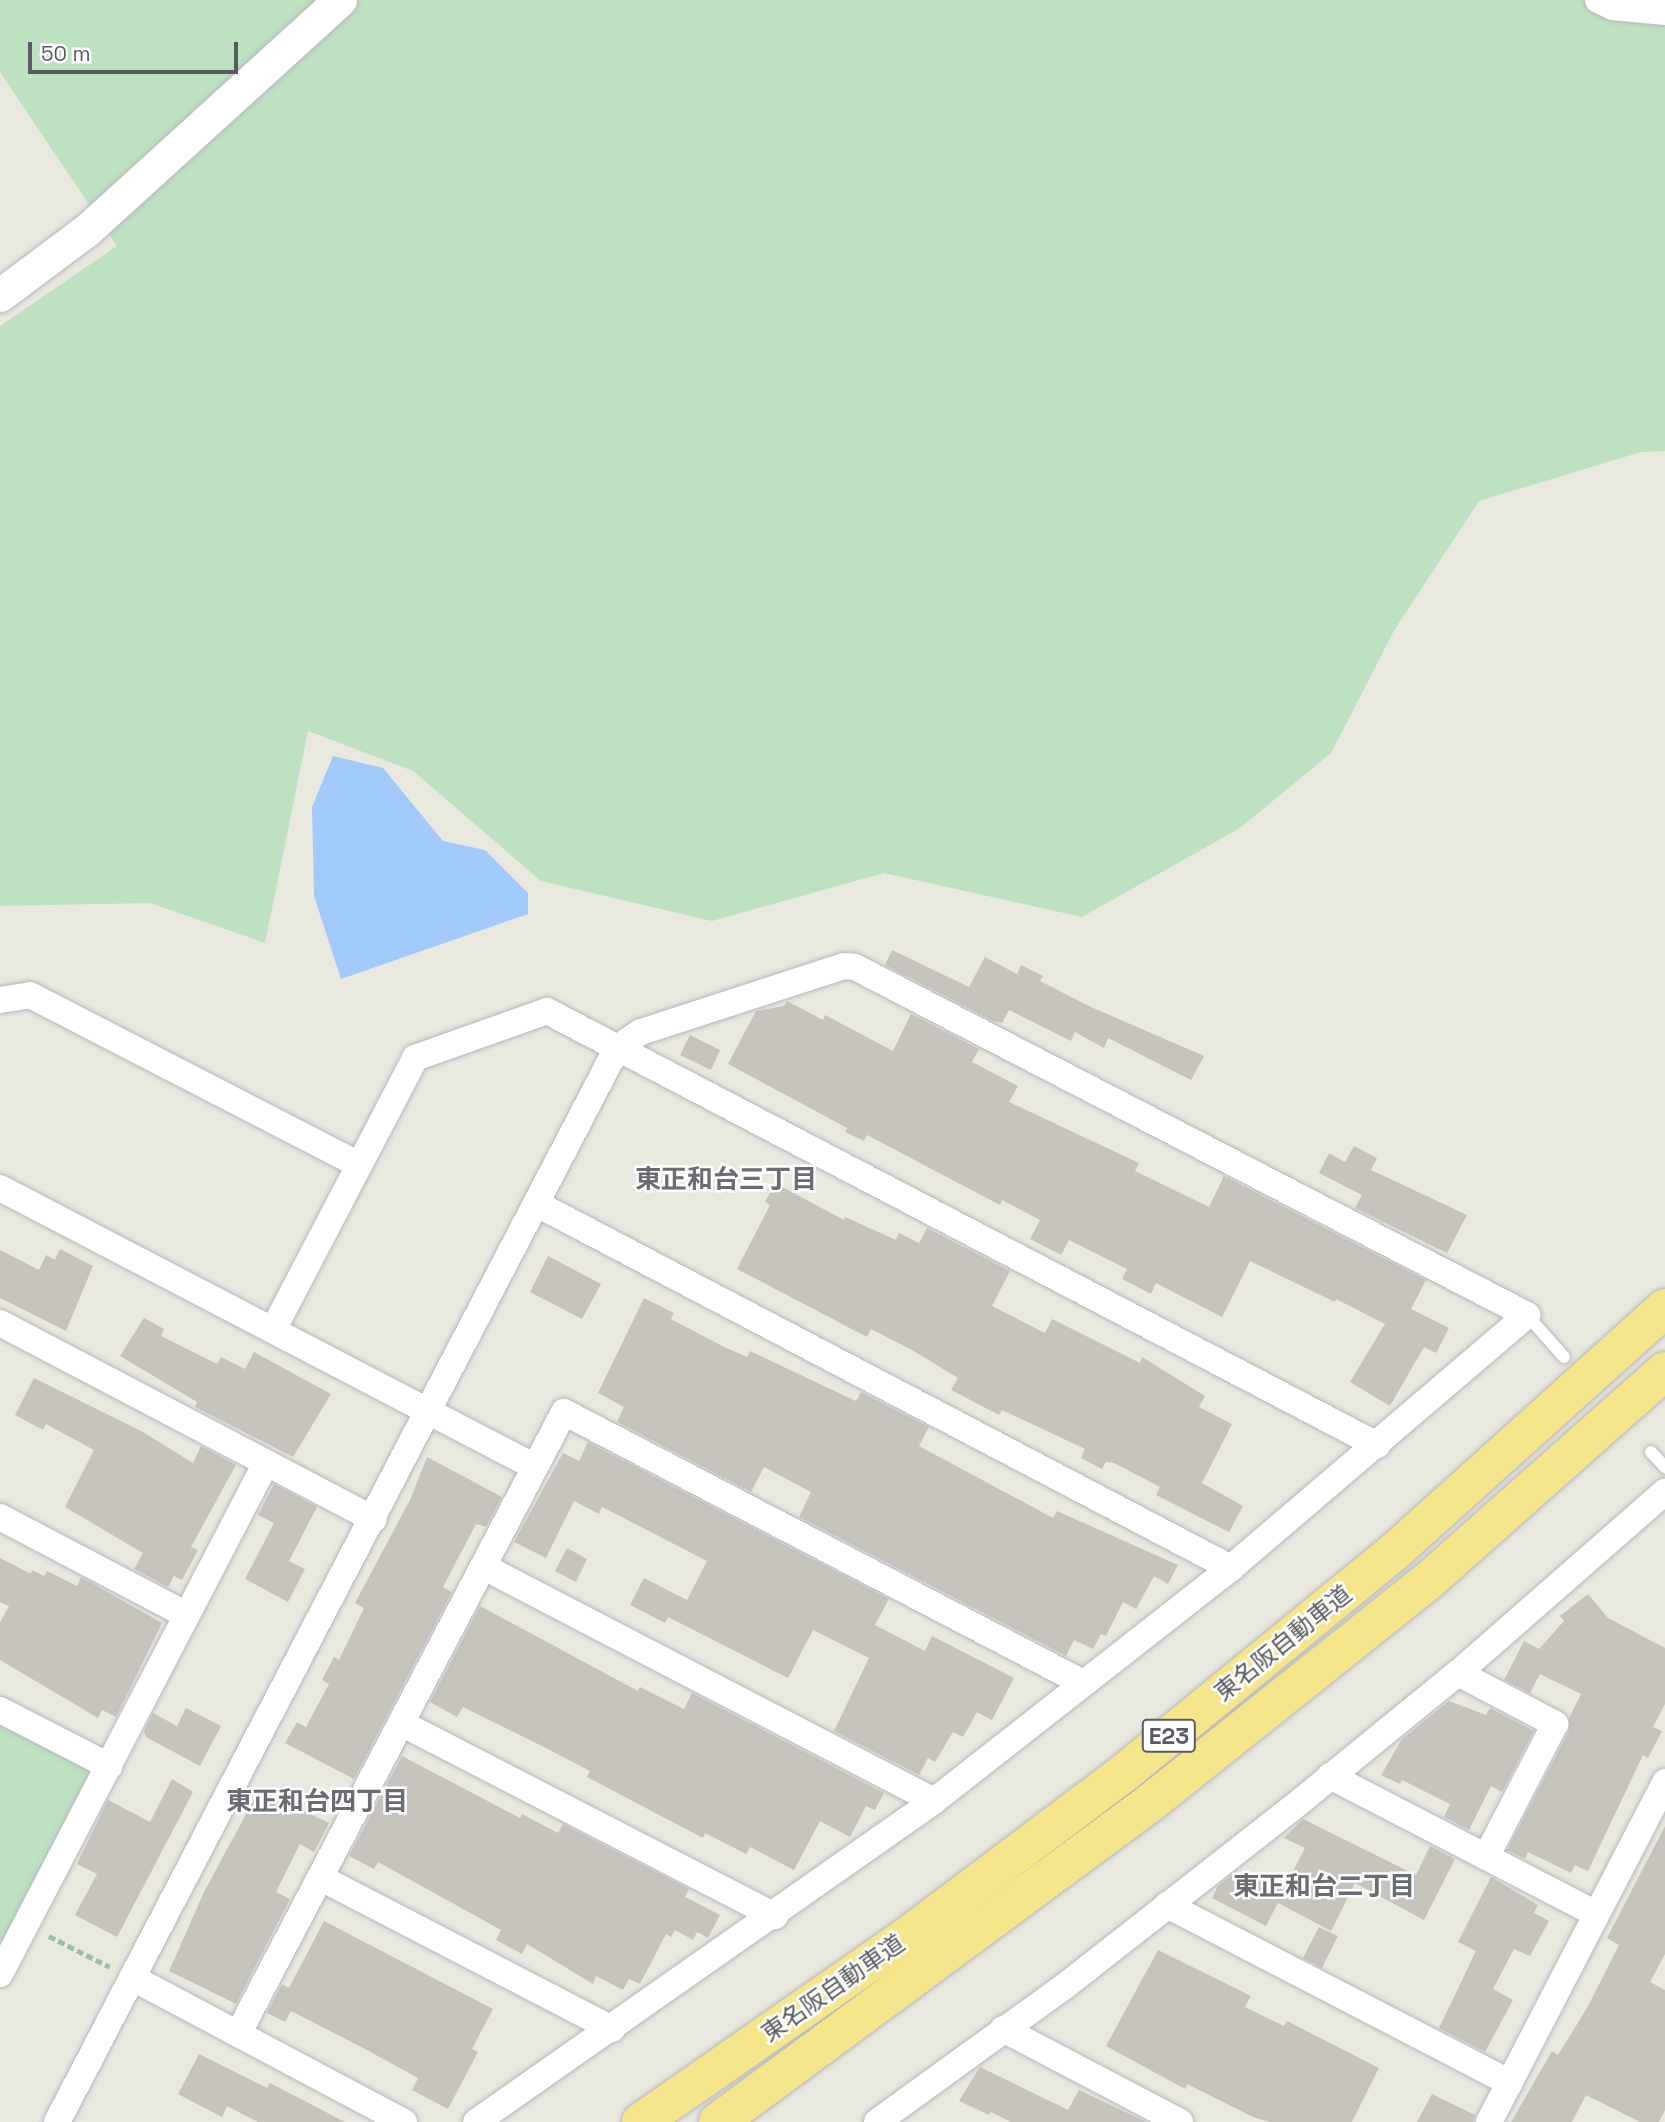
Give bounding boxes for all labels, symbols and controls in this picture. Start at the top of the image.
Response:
scale bar [32,28,242,72]
text: 50 m [41,40,91,67]
district label: 東正和台三丁目 [635,1164,817,1196]
street label: 東名阪自動車道 [1209,1579,1357,1707]
road number: E23 [1141,1716,1197,1756]
district label: 東正和台四丁目 [226,1786,408,1818]
district label: 東正和台二丁目 [1233,1871,1415,1903]
street label: 東名阪自動車道 [756,1928,910,2048]

